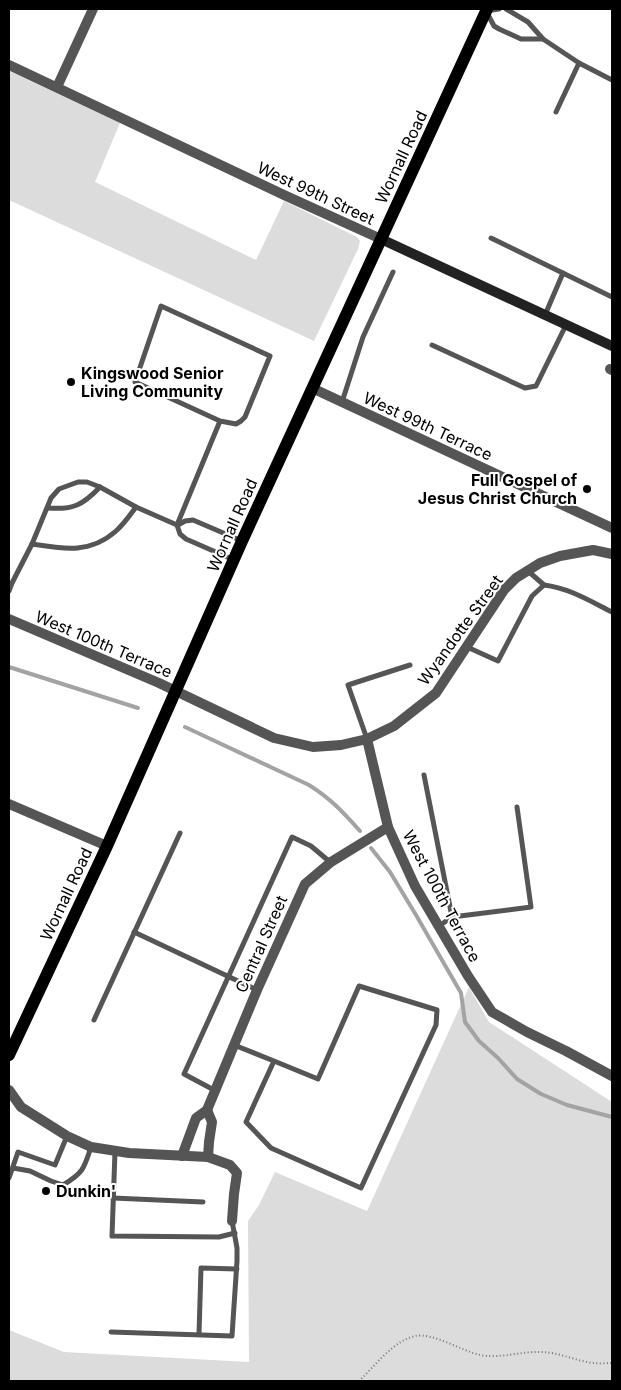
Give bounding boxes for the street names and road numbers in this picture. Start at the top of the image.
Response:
street label: Wornall Road [371,107,431,207]
street label: West 99th Street [254,157,378,229]
street label: West 99th Terrace [360,387,496,465]
street label: Wornall Road [203,475,261,575]
street label: Wyandotte Street [413,571,507,689]
street label: West 100th Terrace [33,606,175,682]
street label: West 100th Terrace [399,827,485,965]
street label: Wornall Road [36,844,96,944]
street label: Central Street [231,892,291,996]

